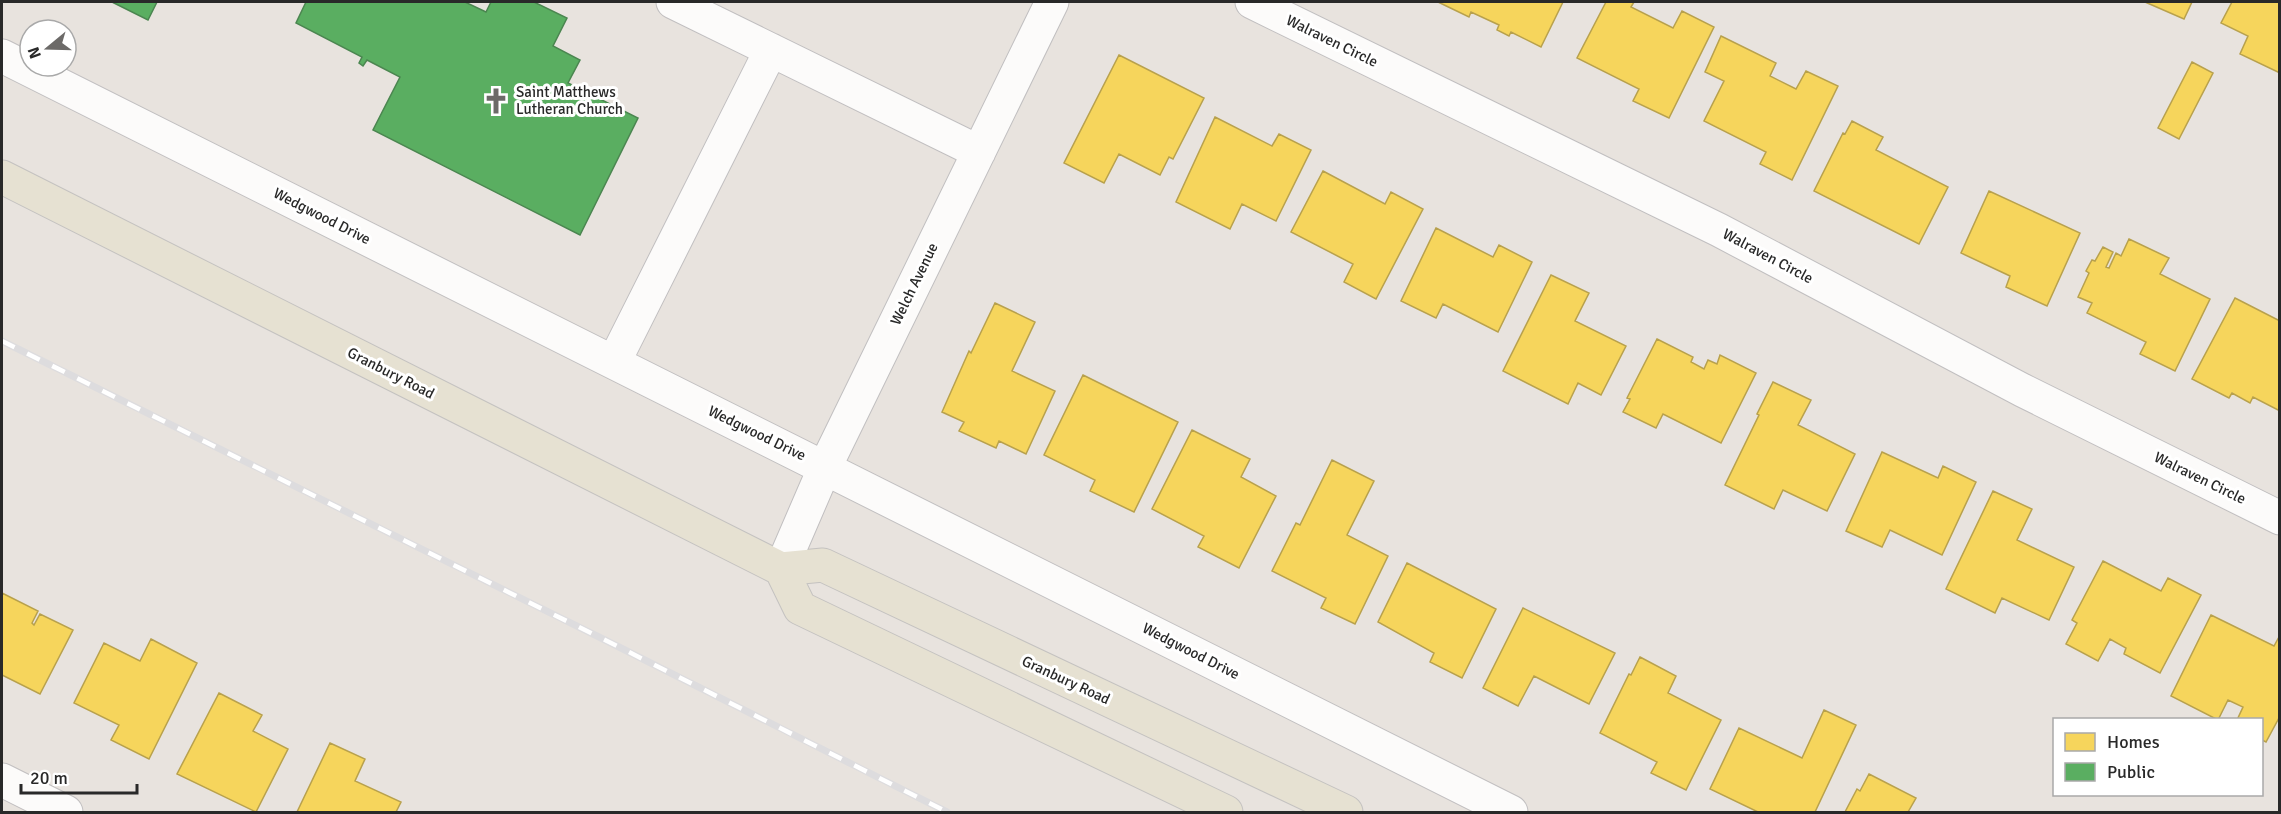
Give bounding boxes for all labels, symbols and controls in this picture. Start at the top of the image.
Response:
street label: Walraven Circle [1283,11,1381,71]
north arrow [18,18,78,78]
text: N [23,44,46,61]
place label: Saint Matthews Lutheran Church [516,83,623,118]
church icon: Saint Matthews Lutheran Church [481,86,511,116]
street label: Wedgwood Drive [270,184,374,248]
street label: Walraven Circle [1720,225,1816,287]
street label: Welch Avenue [886,240,942,328]
street label: Granbury Road [344,343,438,403]
street label: Wedgwood Drive [705,402,809,464]
street label: Walraven Circle [2151,448,2249,508]
street label: Wedgwood Drive [1139,619,1243,683]
street label: Granbury Road [1019,652,1113,708]
legend [2053,718,2263,796]
text: Homes [2107,731,2160,753]
scale bar [21,757,136,795]
text: Public [2107,761,2155,783]
text: 20 m [30,767,68,789]

